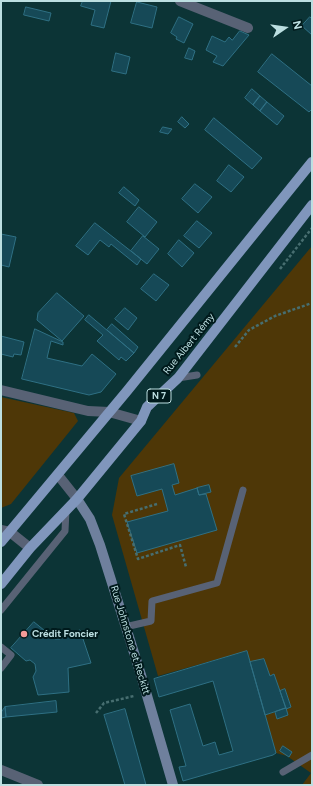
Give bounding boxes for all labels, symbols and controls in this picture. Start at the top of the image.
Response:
north arrow [265,8,305,48]
text: N [290,20,304,31]
street label: Rue Albert Rémy [161,311,217,377]
road number: N 7 [147,389,171,403]
street label: Rue Johnstone et Reckitt [108,584,152,696]
place label: Crédit Foncier [32,628,98,640]
marker: Crédit Foncier [19,629,29,639]

